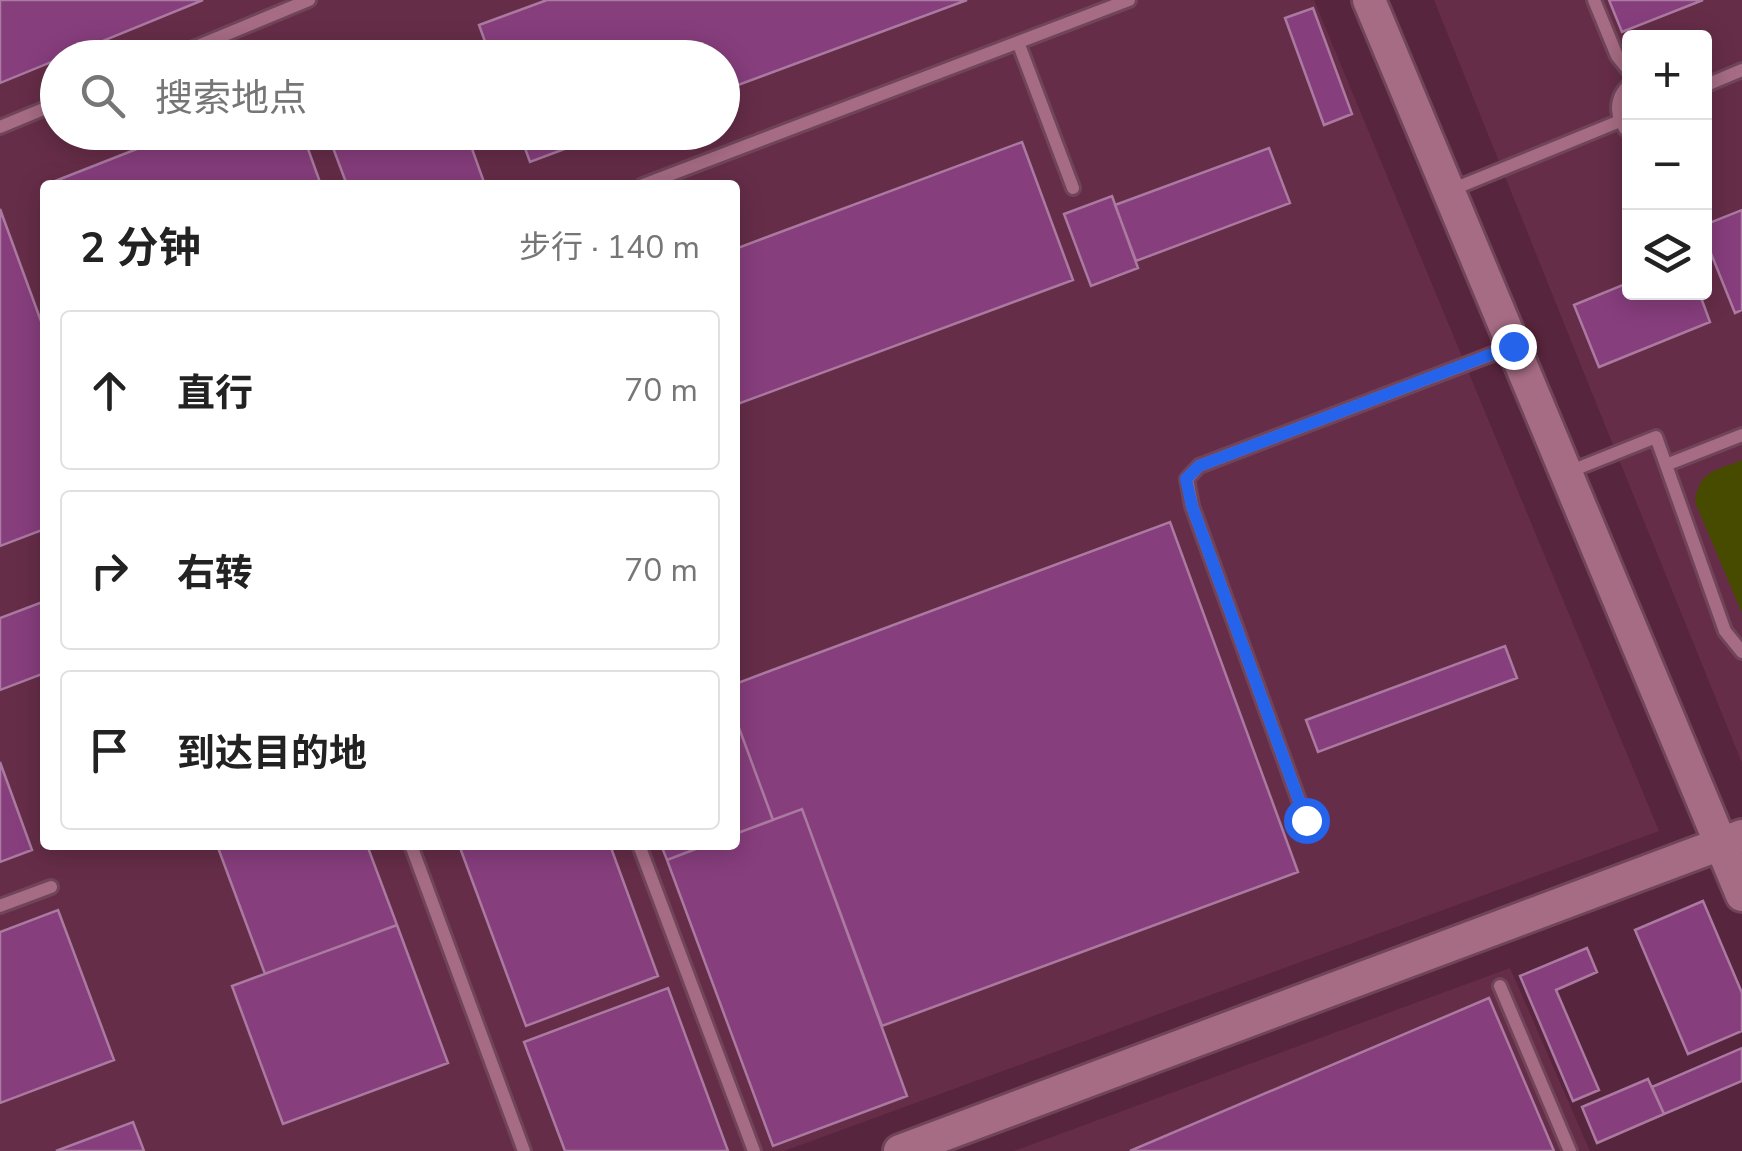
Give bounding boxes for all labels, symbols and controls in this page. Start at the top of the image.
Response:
map controls [1622,30,1712,300]
button: + [1622,30,1712,120]
search box [40,40,740,150]
icon: search [75,68,130,123]
text: 搜索地点 [155,73,307,124]
button: − [1622,120,1712,210]
button: layers [1622,210,1712,300]
text: 2 分钟 [80,220,201,277]
text: 步行 · 140 m [519,226,700,269]
route end [1491,324,1537,370]
icon: ahead [82,363,137,418]
text: 直行 [177,368,253,419]
text: 70 m [624,369,698,412]
icon: right [82,543,137,598]
text: 右转 [177,548,253,599]
text: 70 m [624,549,698,592]
icon: arrive [82,723,137,778]
text: 到达目的地 [177,728,367,779]
route start [1284,798,1330,844]

